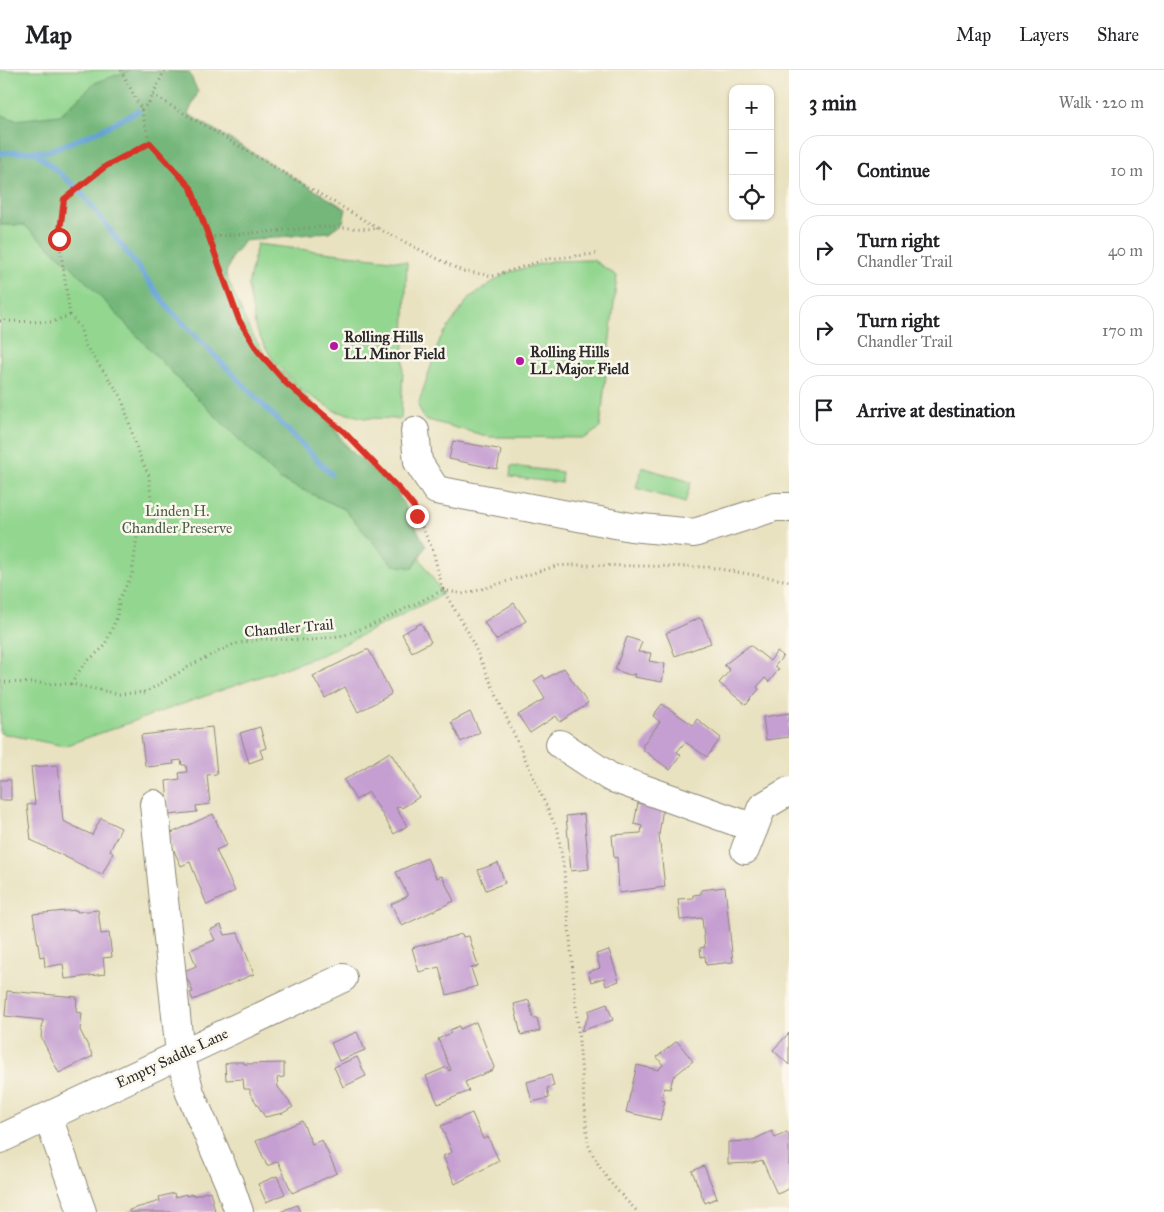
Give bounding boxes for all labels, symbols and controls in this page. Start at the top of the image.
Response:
text: Map [25,20,72,50]
text: Map [956,24,991,46]
text: Layers [1019,24,1069,46]
text: Share [1097,24,1139,46]
map controls [729,85,774,220]
button: + [729,85,774,130]
text: 3 min [809,90,857,116]
text: Walk · 220 m [1059,93,1144,112]
button: − [729,130,774,175]
icon: ahead [810,156,838,184]
text: Continue [857,159,930,182]
text: 10 m [1111,161,1143,180]
button: locate [729,175,774,220]
route start [48,228,71,251]
text: Turn right [857,229,940,252]
icon: right [810,236,838,264]
text: 40 m [1108,241,1143,260]
text: Chandler Trail [857,252,953,271]
text: Turn right [857,309,940,332]
icon: right [810,316,838,344]
text: 170 m [1102,321,1143,340]
place label: Rolling Hills LL Minor Field [344,328,446,363]
text: Chandler Trail [857,332,953,351]
marker: Rolling Hills LL Minor Field [328,340,340,352]
place label: Rolling Hills LL Major Field [530,343,629,379]
marker: Rolling Hills LL Major Field [514,355,526,367]
icon: arrive [810,396,838,424]
text: Arrive at destination [857,399,1015,422]
park label: Linden H. Chandler Preserve [122,502,232,537]
route end [406,505,429,528]
street label: Chandler Trail [244,615,335,641]
street label: Empty Saddle Lane [113,1024,231,1092]

